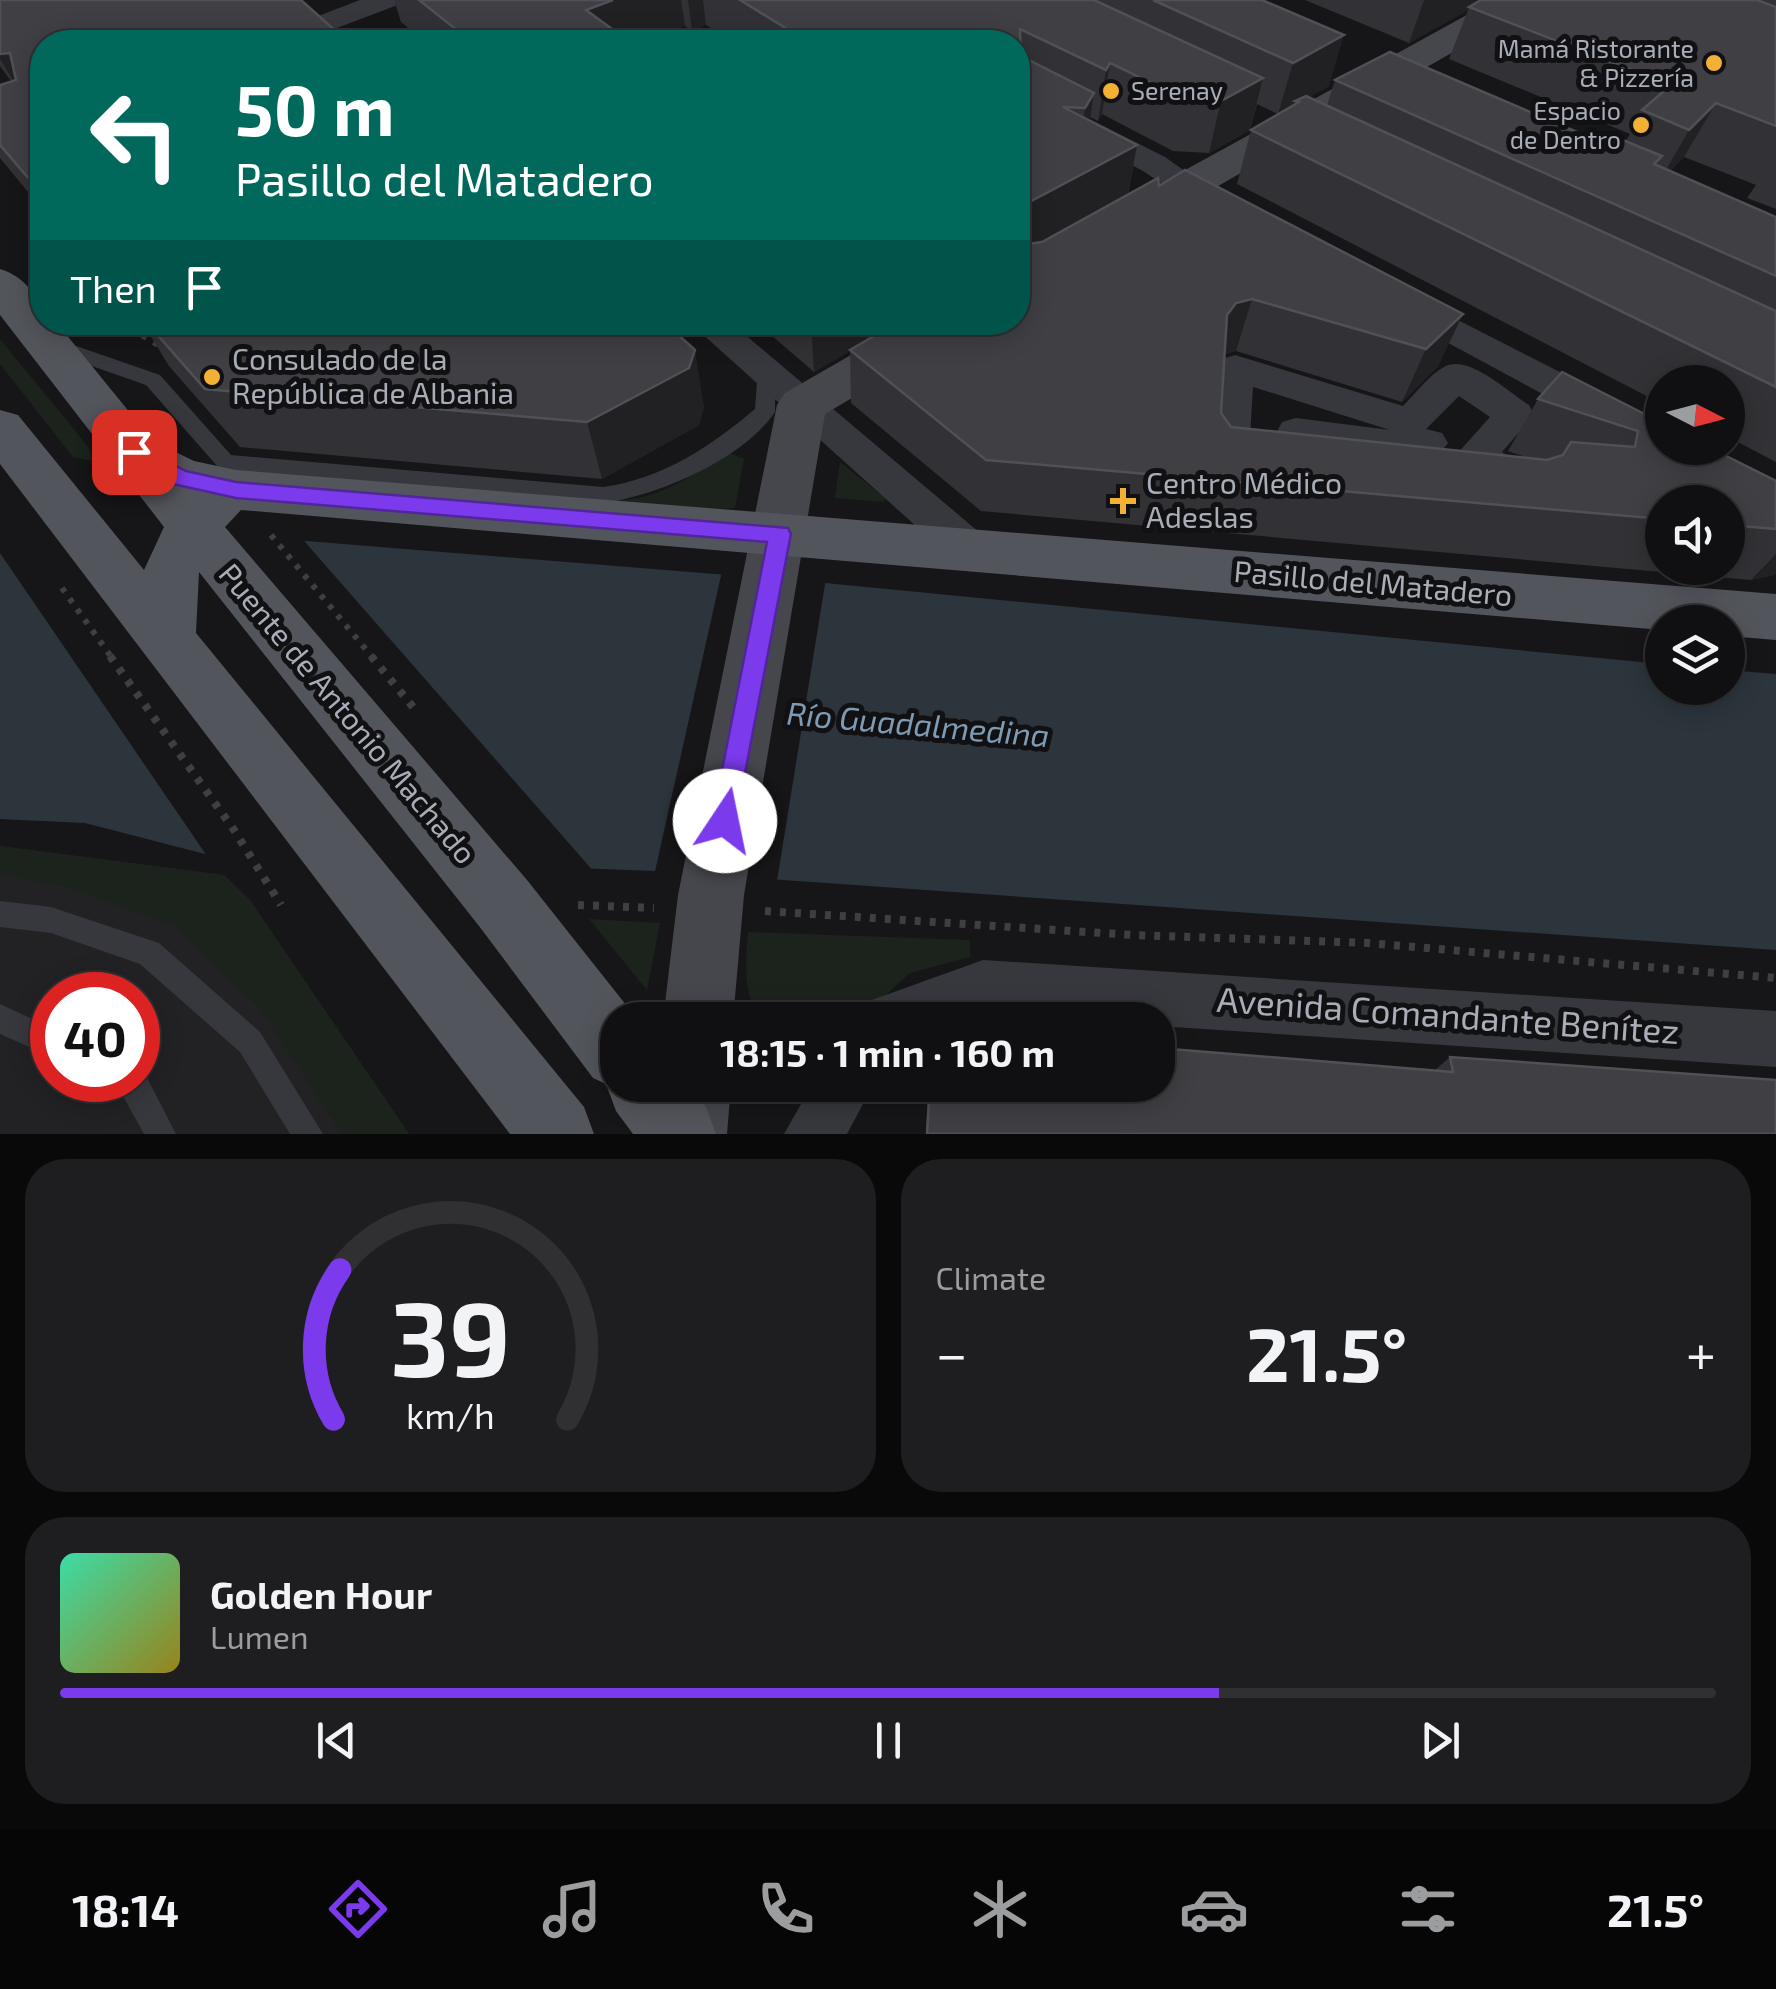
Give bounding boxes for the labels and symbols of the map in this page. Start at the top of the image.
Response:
place label: Mamá Ristorante & Pizzería [1498,33,1694,92]
marker: Mamá Ristorante & Pizzería [1703,52,1725,74]
place label: Serenay [1131,75,1223,105]
marker: Serenay [1100,80,1122,102]
place label: Espacio de Dentro [1510,95,1621,154]
marker: Espacio de Dentro [1630,114,1652,136]
place label: Consulado de la República de Albania [232,340,514,410]
north arrow [1645,365,1745,465]
marker: Consulado de la República de Albania [201,366,223,388]
pin [92,410,177,495]
place label: Centro Médico Adeslas [1146,464,1342,534]
marker: Centro Médico Adeslas [1110,488,1136,514]
street label: Pasillo del Matadero [1233,552,1514,612]
street label: Puente de Antonio Machado [212,555,485,870]
water label: Río Guadalmedina [785,693,1051,753]
position arrow [673,769,777,873]
speed limit sign: 40 [30,972,160,1102]
street label: Avenida Comandante Benítez [1216,977,1681,1051]

